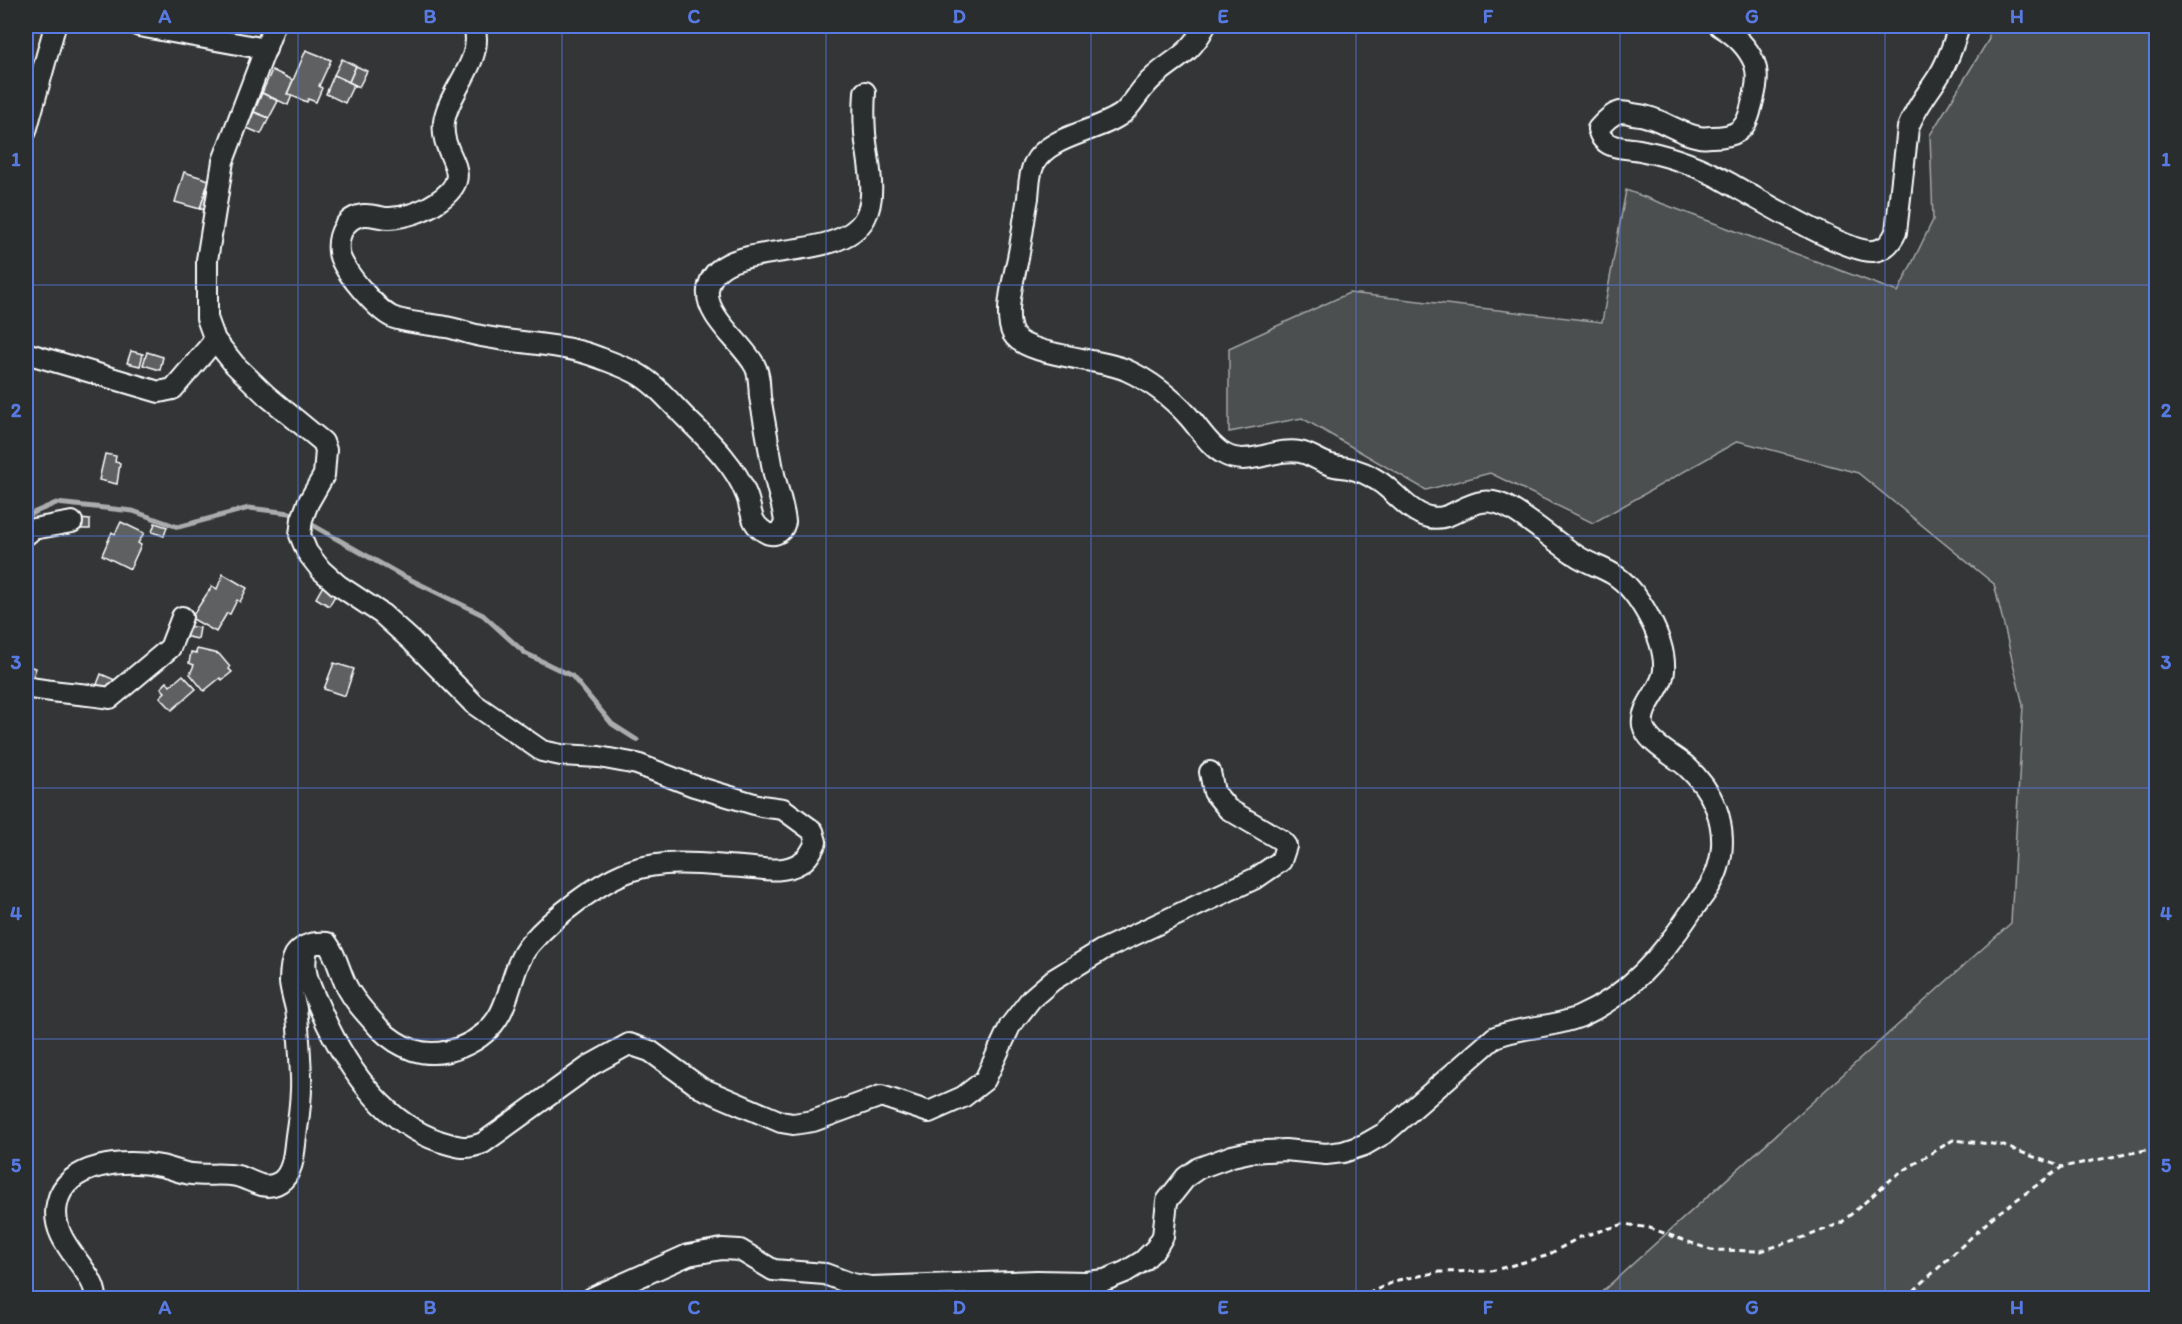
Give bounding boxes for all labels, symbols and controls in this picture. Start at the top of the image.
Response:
text: A [158,4,172,28]
text: B [424,4,437,28]
text: C [688,4,701,28]
text: D [952,4,966,28]
text: E [1217,4,1229,28]
text: F [1483,4,1494,28]
text: G [1745,4,1759,28]
text: H [2010,4,2024,28]
text: 1 [11,147,21,171]
text: 1 [2161,147,2171,171]
text: 2 [11,398,22,422]
text: 2 [2161,398,2172,422]
text: 3 [11,650,22,674]
text: 3 [2161,650,2172,674]
text: 4 [10,901,22,925]
text: 4 [2160,901,2172,925]
text: 5 [11,1153,22,1177]
text: 5 [2161,1153,2172,1177]
text: A [158,1295,172,1319]
text: B [424,1295,437,1319]
text: C [688,1295,701,1319]
text: D [952,1295,966,1319]
text: E [1217,1295,1229,1319]
text: F [1483,1295,1494,1319]
text: G [1745,1295,1759,1319]
text: H [2010,1295,2024,1319]

